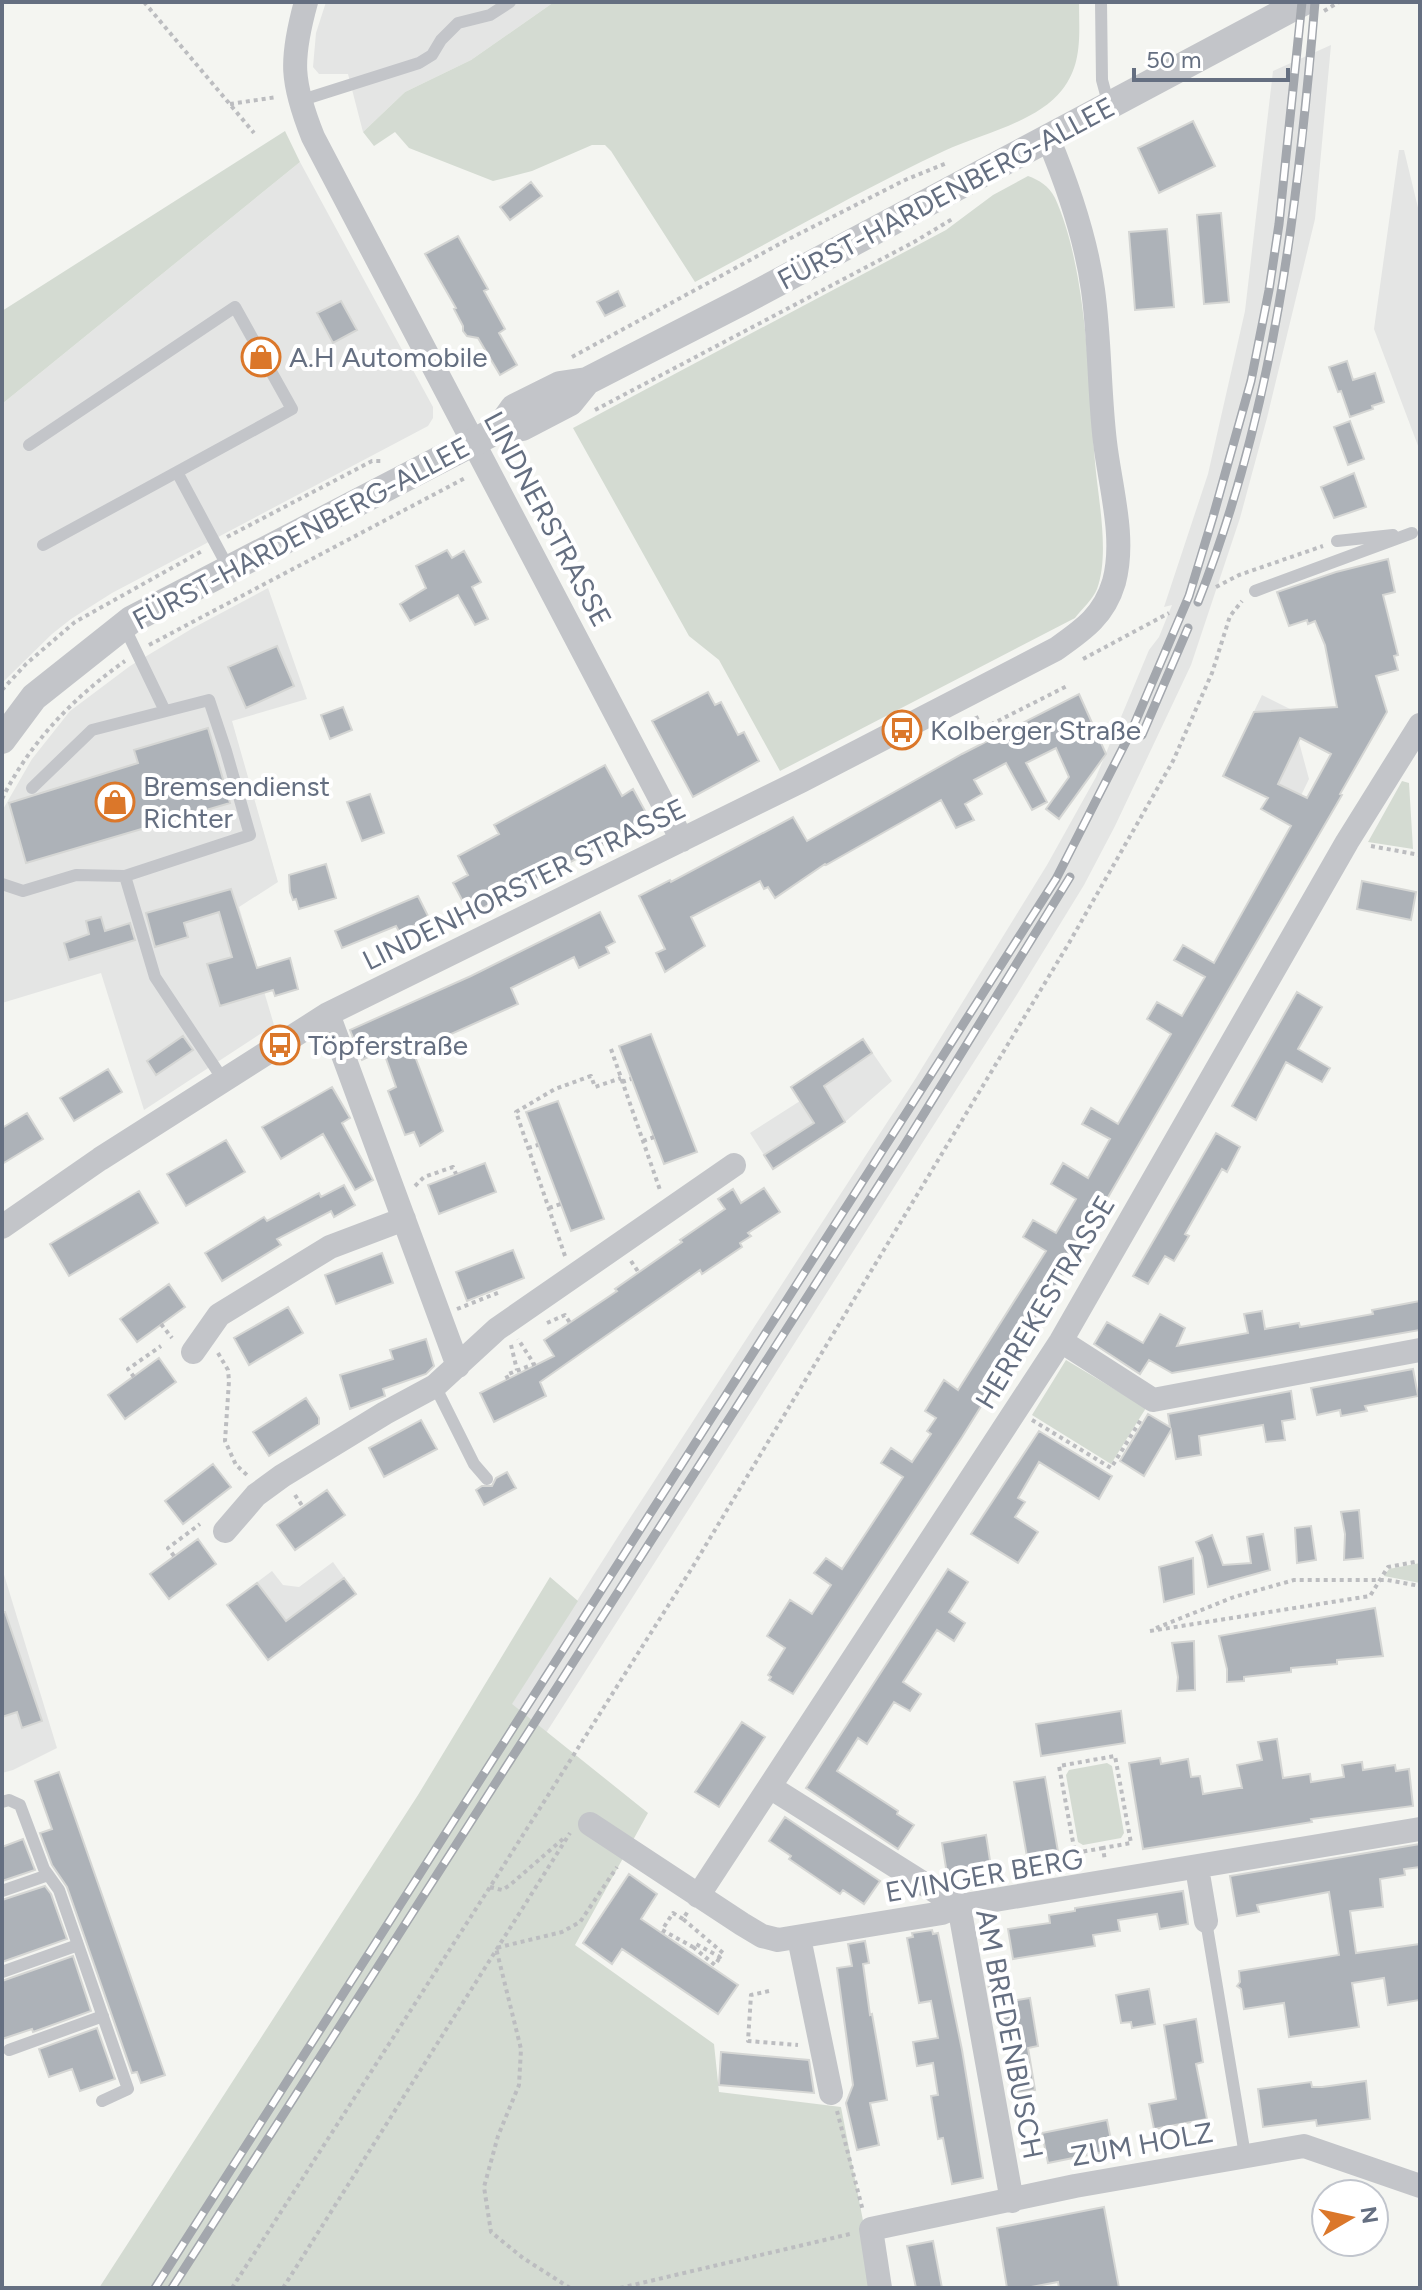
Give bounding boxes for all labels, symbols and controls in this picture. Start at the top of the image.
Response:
scale bar [1134,32,1288,82]
text: 50 m [1146,45,1202,74]
street label: FÜRST-HARDENBERG-ALLEE [771,89,1121,297]
shop icon: A.H Automobile [240,336,282,378]
place label: A.H Automobile [289,340,487,374]
street label: LINDNERSTRASSE [477,406,619,632]
street label: FÜRST-HARDENBERG-ALLEE [126,429,476,637]
bus stop icon: Kolberger Straße [881,709,923,751]
place label: Kolberger Straße [930,713,1141,747]
place label: Bremsendienst Richter [143,769,330,835]
shop icon: Bremsendienst Richter [94,781,136,823]
street label: LINDENHORSTER STRASSE [357,791,691,977]
bus stop icon: Töpferstraße [259,1024,301,1066]
place label: Töpferstraße [308,1028,468,1062]
street label: HERREKESTRASSE [968,1189,1122,1415]
street label: EVINGER BERG [883,1841,1085,1909]
street label: AM BREDENBUSCH [969,1906,1051,2162]
street label: ZUM HOLZ [1068,2115,1216,2173]
north arrow [1310,2178,1390,2258]
text: N [1355,2204,1384,2225]

